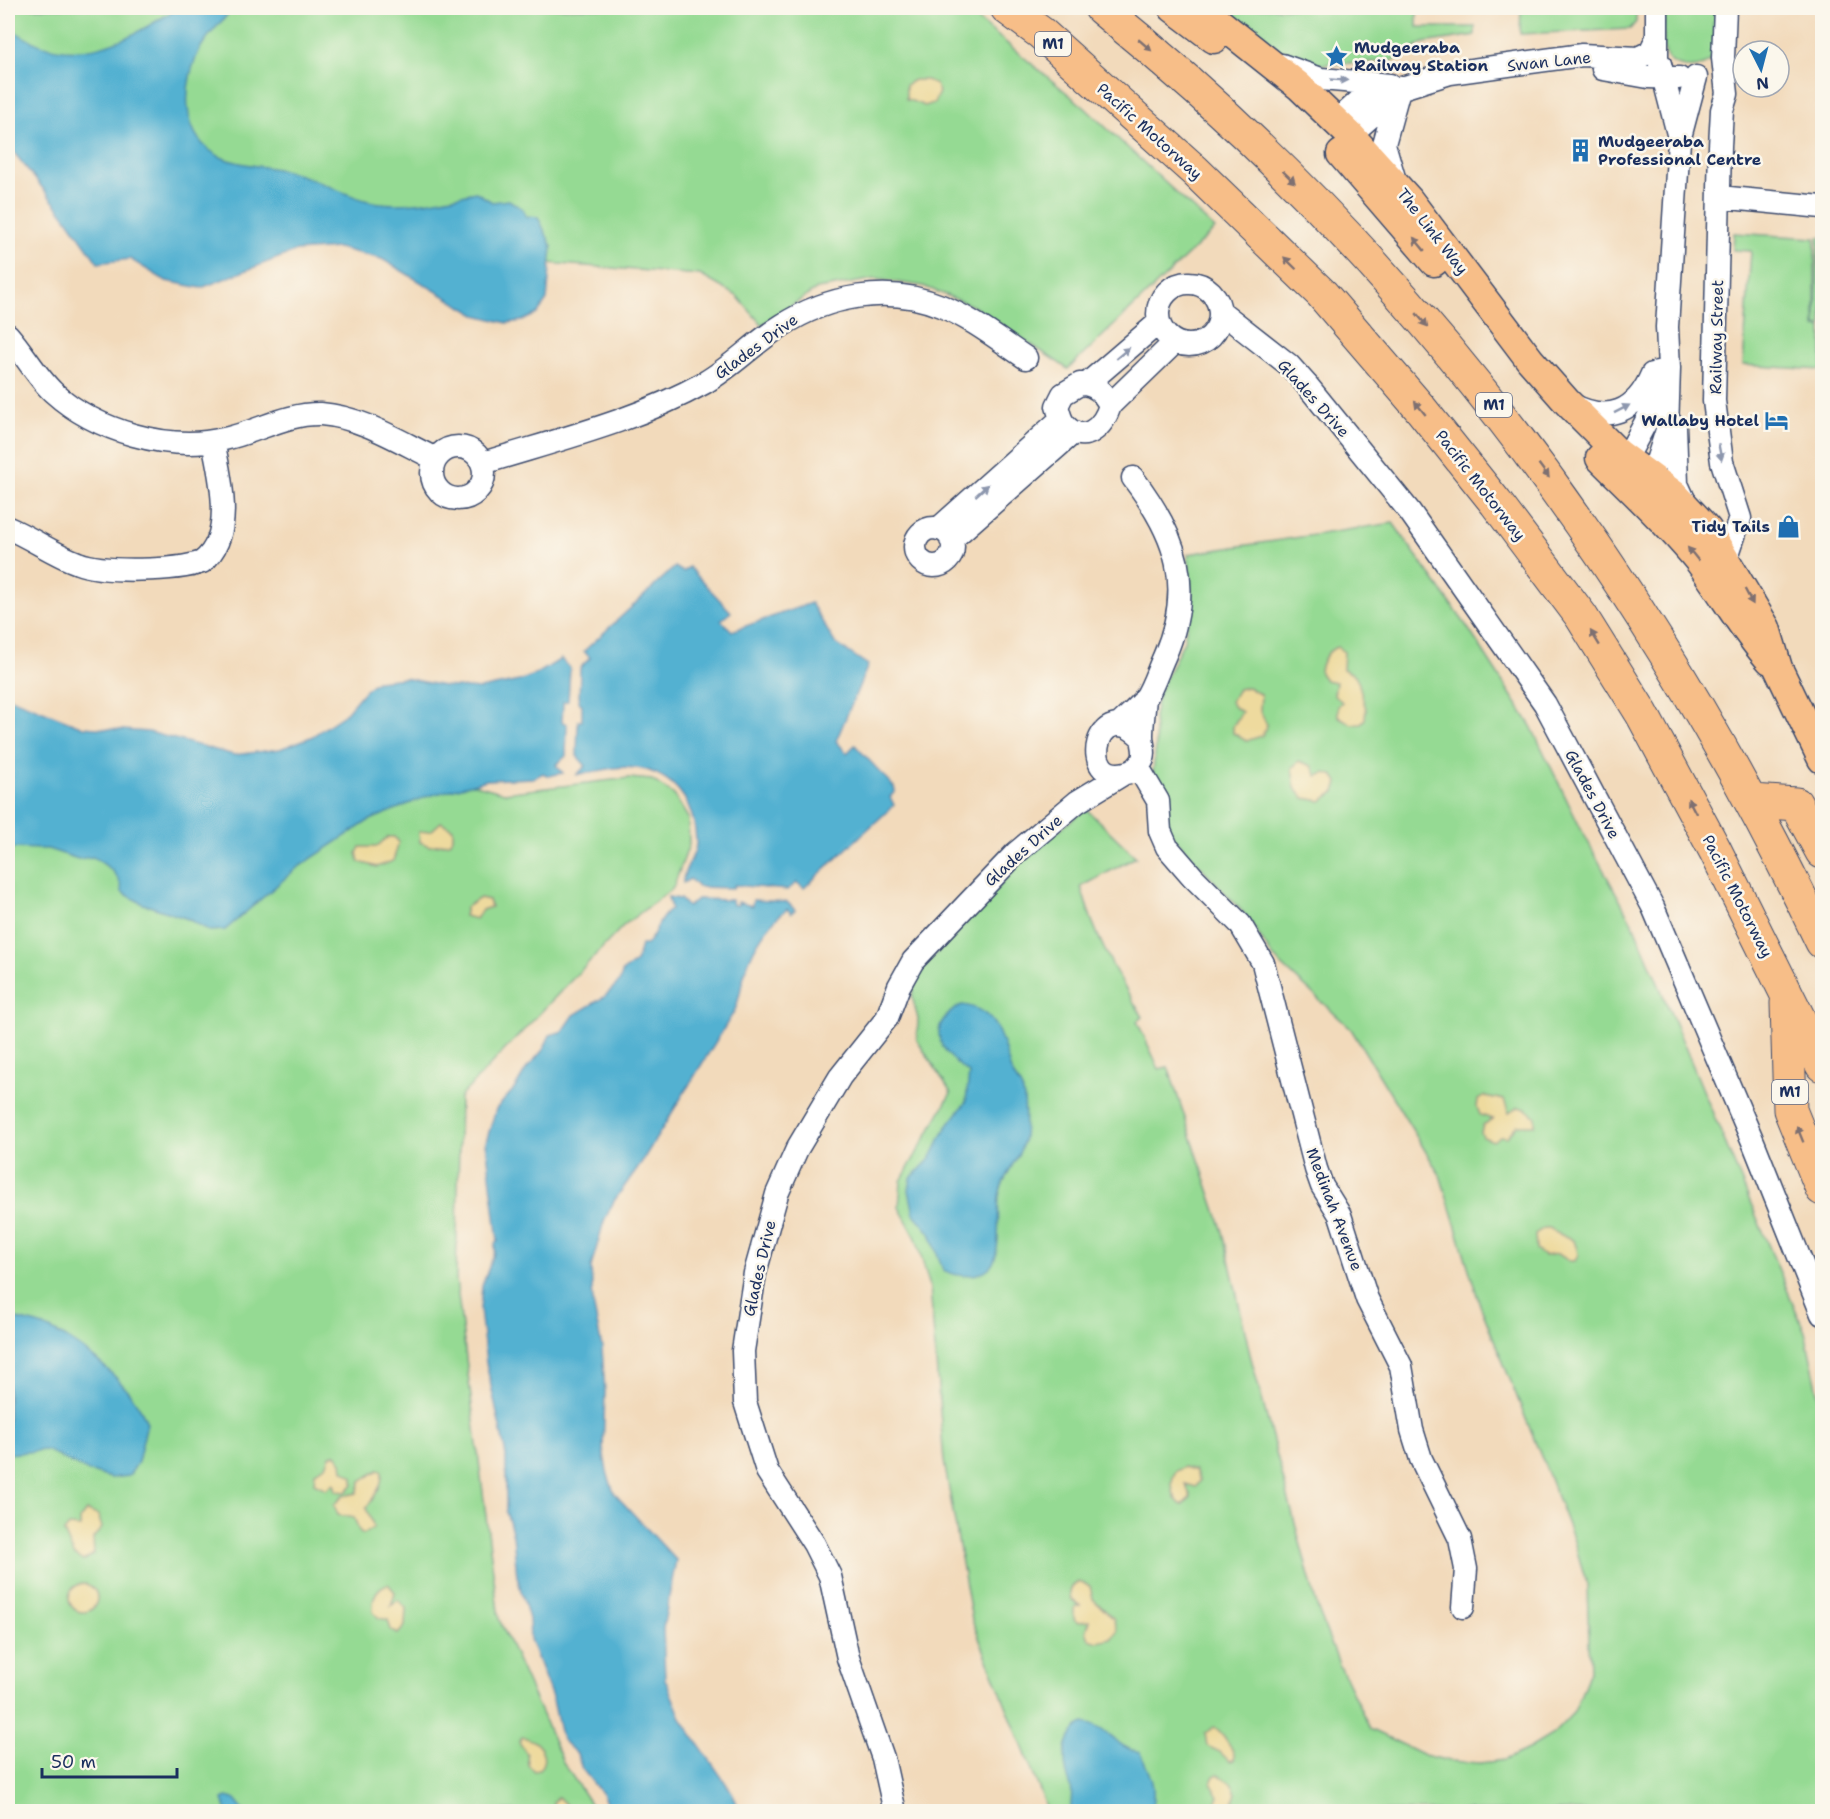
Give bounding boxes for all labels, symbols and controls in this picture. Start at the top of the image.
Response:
road number: M1 [1035,32,1071,56]
place label: Mudgeeraba Railway Station [1354,37,1488,76]
one-way arrow [1137,38,1152,51]
north arrow [1731,39,1791,99]
place icon: Mudgeeraba Railway Station [1323,43,1349,69]
street label: Swan Lane [1506,47,1592,76]
text: N [1755,72,1770,95]
one-way arrow [1329,76,1348,85]
street label: Pacific Motorway [1092,78,1207,184]
place label: Mudgeeraba Professional Centre [1598,131,1762,170]
building icon: Mudgeeraba Professional Centre [1567,137,1593,163]
one-way arrow [1282,169,1296,183]
street label: The Link Way [1392,184,1473,279]
one-way arrow [1413,237,1426,252]
one-way arrow [1282,256,1297,270]
street label: Railway Street [1705,280,1728,394]
street label: Glades Drive [710,309,802,384]
one-way arrow [1415,312,1428,328]
one-way arrow [1115,348,1130,360]
street label: Glades Drive [1273,355,1354,442]
road number: M1 [1476,393,1512,417]
one-way arrow [1414,401,1427,416]
one-way arrow [1613,404,1630,414]
hotel icon: Wallaby Hotel [1764,407,1790,433]
place label: Wallaby Hotel [1641,410,1759,431]
street label: Pacific Motorway [1431,426,1530,545]
one-way arrow [1716,442,1725,461]
one-way arrow [1538,463,1550,479]
one-way arrow [974,484,989,497]
shop icon: Tidy Tails [1775,513,1801,539]
place label: Tidy Tails [1691,516,1770,537]
one-way arrow [1687,547,1699,562]
one-way arrow [1744,588,1754,605]
one-way arrow [1589,629,1600,646]
street label: Glades Drive [1560,746,1625,842]
one-way arrow [1687,798,1697,815]
street label: Glades Drive [980,810,1067,891]
street label: Pacific Motorway [1698,831,1778,961]
road number: M1 [1772,1080,1808,1104]
one-way arrow [1795,1125,1805,1143]
street label: Medinah Avenue [1301,1145,1368,1274]
street label: Glades Drive [738,1218,781,1318]
scale bar [42,1741,177,1779]
text: 50 m [51,1750,96,1774]

